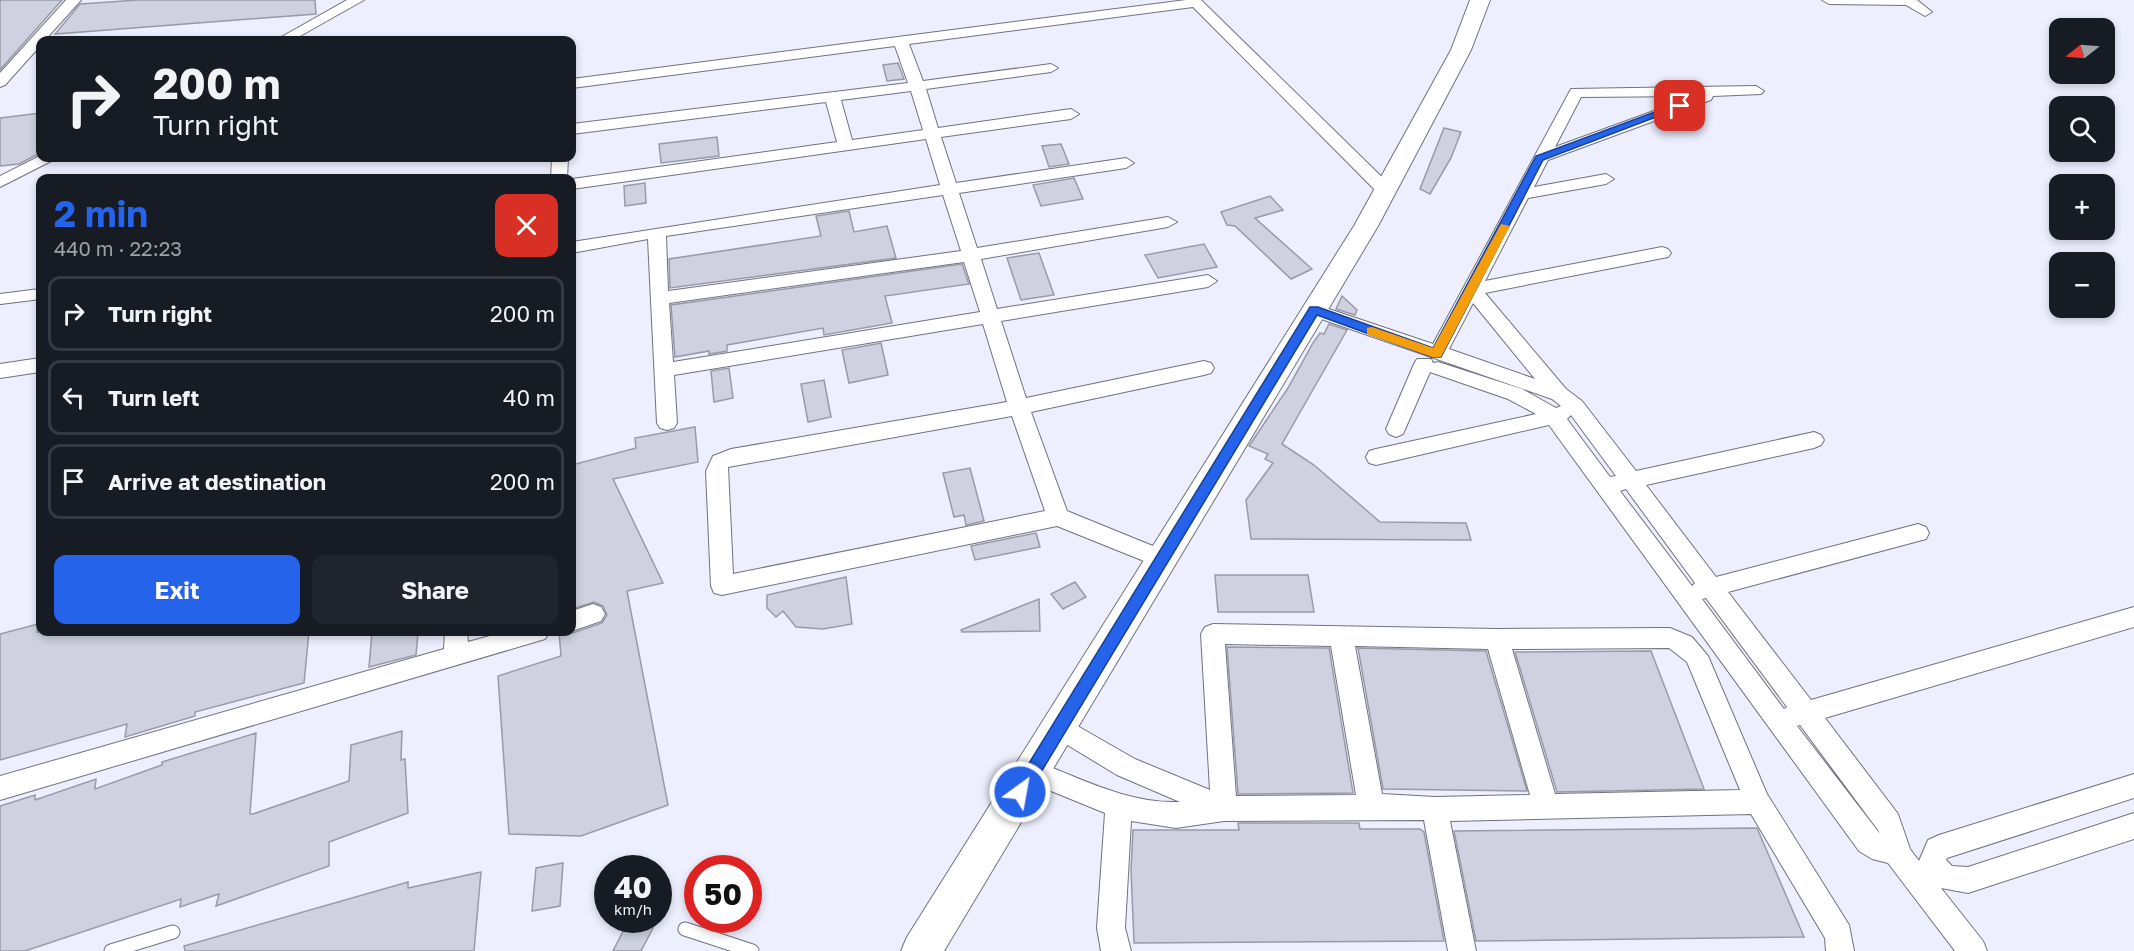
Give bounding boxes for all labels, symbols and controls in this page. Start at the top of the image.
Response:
north arrow [2049,18,2115,84]
map controls [2049,18,2115,318]
text: 200 m [153,58,280,108]
icon: right [54,60,132,138]
pin [1654,80,1705,131]
icon: arrive [1663,89,1696,122]
button: search [2049,96,2115,162]
text: Turn right [153,109,279,141]
button: + [2049,174,2115,240]
text: 2 min [54,192,148,235]
button: close [495,194,558,257]
text: 440 m · 22:23 [54,236,182,260]
button: − [2049,252,2115,318]
icon: right [57,297,90,330]
text: Turn right [108,300,212,327]
text: 200 m [490,300,555,327]
icon: left [57,381,90,414]
text: Turn left [108,384,199,411]
text: 40 m [503,384,555,411]
icon: arrive [57,465,90,498]
text: Arrive at destination [108,468,326,495]
text: 200 m [490,468,555,495]
button: Exit [54,555,300,624]
button: Share [312,555,558,624]
position arrow [988,760,1052,824]
speed limit sign: 50 [684,855,762,933]
text: 40 [614,869,652,905]
text: km/h [614,900,652,918]

